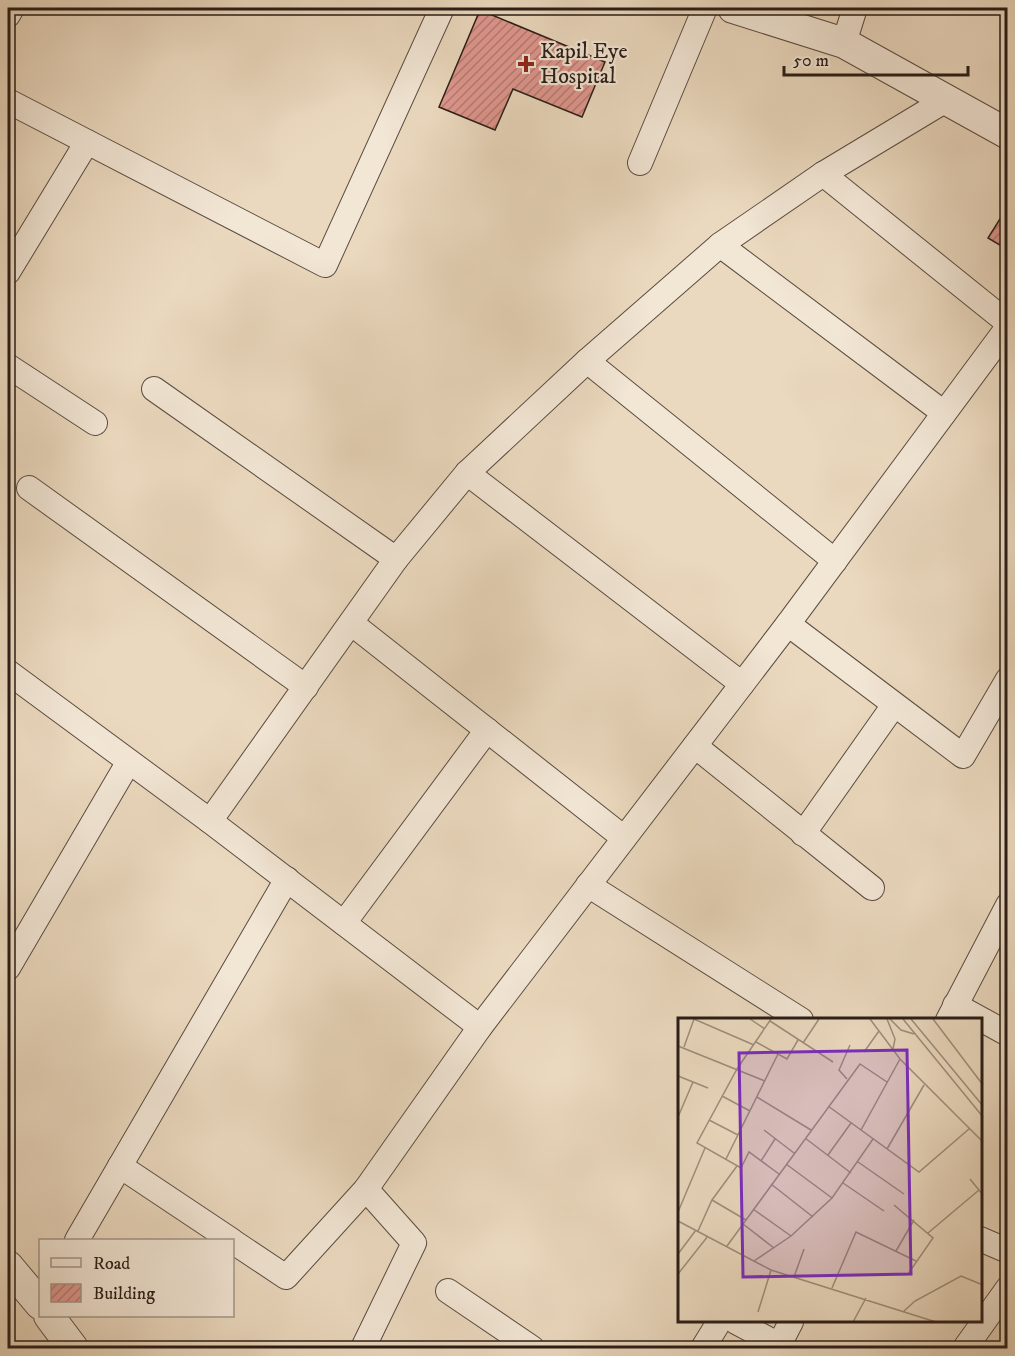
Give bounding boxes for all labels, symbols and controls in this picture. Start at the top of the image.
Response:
place label: Kapil Eye Hospital [540,38,628,90]
scale bar [784,39,968,77]
text: 50 m [793,50,829,72]
marker: Kapil Eye Hospital [517,55,535,73]
inset map [678,1018,982,1323]
legend [39,1239,234,1317]
text: Road [93,1253,130,1275]
text: Building [93,1283,155,1305]

